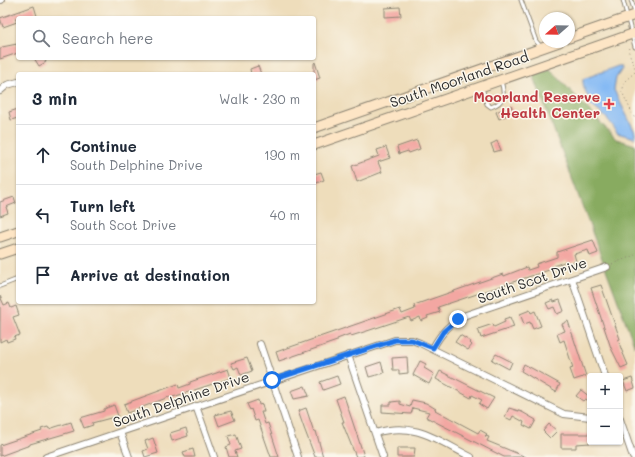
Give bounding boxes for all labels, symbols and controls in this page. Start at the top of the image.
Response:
north arrow [539,12,575,48]
search box [16,16,316,60]
icon: search [30,27,52,49]
text: Search here [62,28,153,48]
street label: South Moorland Road [387,46,531,112]
text: 3 min [32,87,77,109]
place label: Moorland Reserve Health Center [473,87,600,122]
text: Walk · 230 m [219,90,300,107]
marker: Moorland Reserve Health Center [603,98,615,110]
text: Continue [70,136,137,156]
icon: ahead [32,144,54,166]
text: 190 m [264,146,300,163]
text: South Delphine Drive [70,156,203,173]
text: Turn left [70,196,135,216]
icon: left [32,204,54,226]
text: 40 m [270,206,300,223]
text: South Scot Drive [70,216,176,233]
street label: South Scot Drive [475,252,589,308]
icon: arrive [32,264,54,286]
text: Arrive at destination [70,265,230,285]
route end [449,310,467,328]
street label: South Delphine Drive [110,367,252,431]
route start [263,371,281,389]
map controls [587,373,623,445]
button: + [587,373,623,409]
button: − [587,409,623,445]

